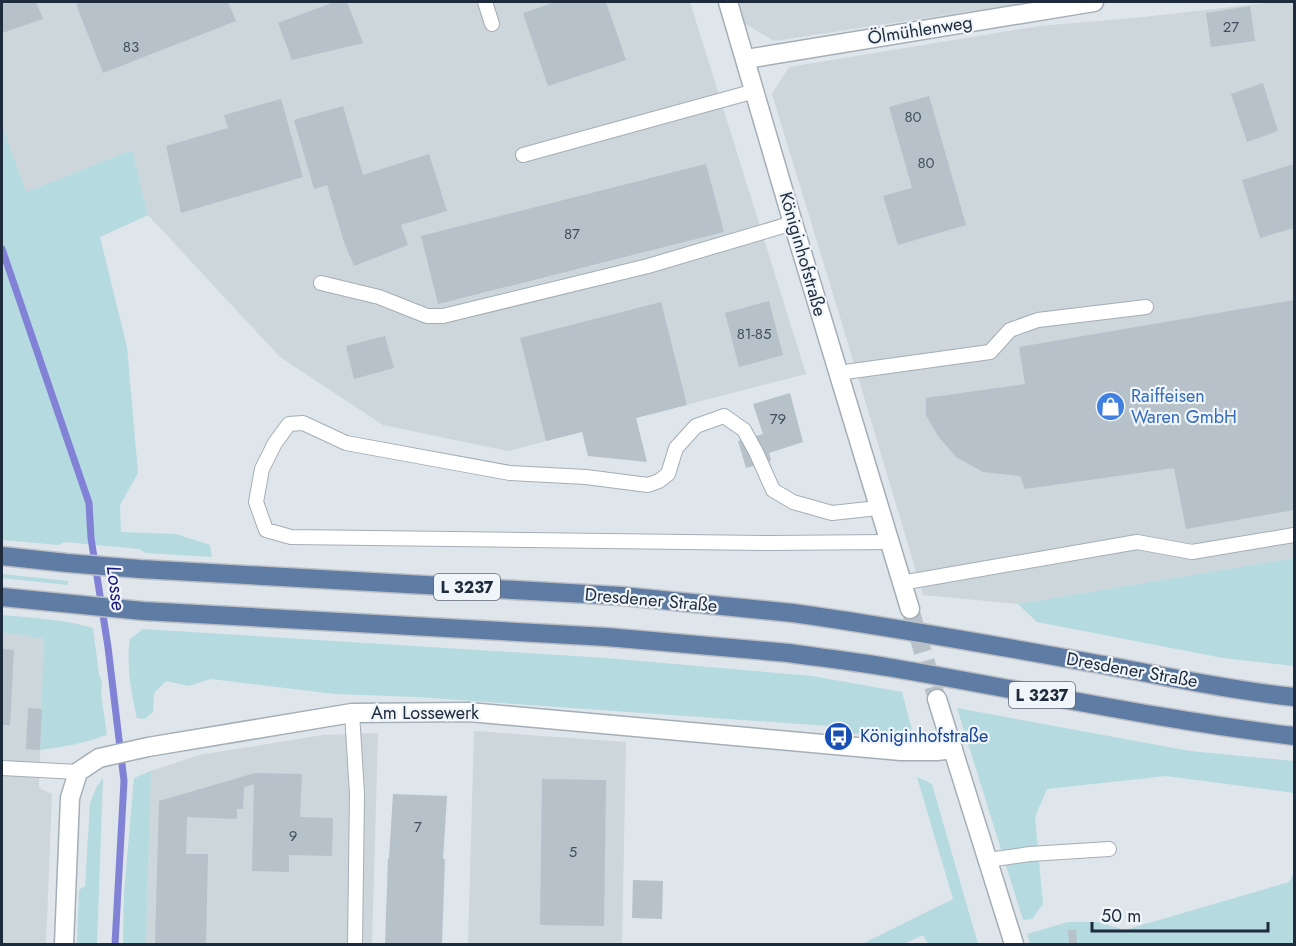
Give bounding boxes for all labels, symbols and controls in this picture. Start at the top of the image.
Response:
street label: Ölmühlenweg [866,9,974,51]
house number: 27 [1223,16,1239,38]
house number: 83 [123,36,139,58]
house number: 80 [904,106,922,128]
house number: 80 [917,152,935,174]
street label: Königinhofstraße [773,189,833,319]
house number: 87 [564,223,580,245]
house number: 81-85 [737,323,771,345]
place label: Raiffeisen Waren GmbH [1131,383,1237,430]
shop icon: Raiffeisen Waren GmbH [1094,390,1126,422]
house number: 79 [770,408,786,430]
water label: Losse [99,564,133,612]
road number: L 3237 [434,574,500,600]
street label: Dresdener Straße [584,581,718,619]
street label: Dresdener Straße [1064,646,1200,694]
road number: L 3237 [1009,682,1075,708]
street label: Am Lossewerk [371,700,479,726]
bus stop icon: Königinhofstraße [823,720,855,752]
place label: Königinhofstraße [860,723,988,749]
house number: 7 [414,816,422,838]
house number: 9 [289,825,297,847]
house number: 5 [569,841,577,863]
scale bar [1092,895,1268,933]
text: 50 m [1101,903,1141,929]

